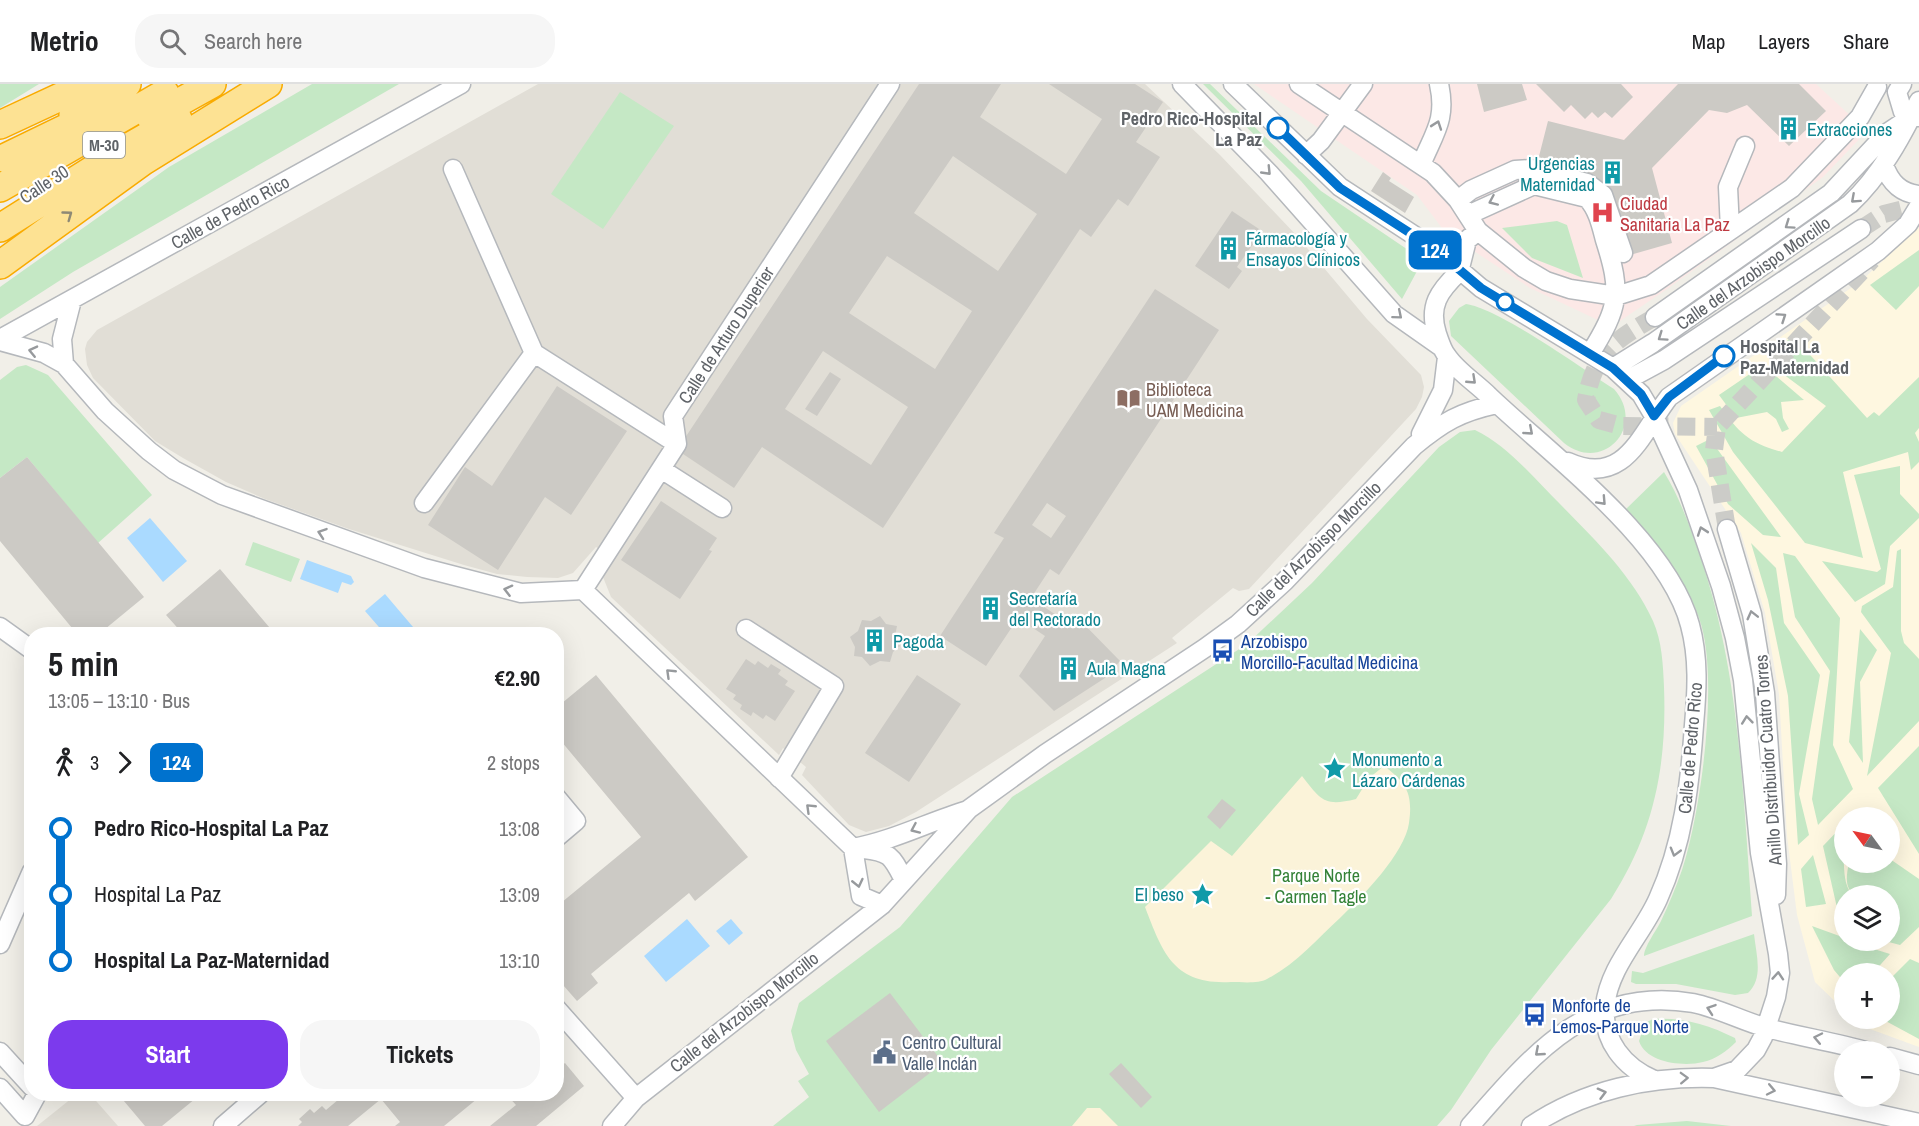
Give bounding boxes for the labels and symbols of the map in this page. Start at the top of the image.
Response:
place label: Pedro Rico-Hospital La Paz [1121,106,1263,152]
building icon: Extracciones [1776,116,1802,142]
marker: Pedro Rico-Hospital La Paz [1267,117,1289,139]
place label: Extracciones [1807,117,1892,142]
one-way arrow [1430,120,1443,131]
road number: M-30 [83,132,125,158]
place label: Urgencias Maternidad [1520,151,1595,197]
street label: Calle 30 [14,159,74,209]
building icon: Urgencias Maternidad [1600,160,1626,186]
one-way arrow [1260,164,1271,175]
street label: Calle de Pedro Rico [166,169,294,255]
place label: Ciudad Sanitaria La Paz [1620,191,1730,237]
one-way arrow [1851,192,1862,203]
one-way arrow [1489,194,1500,206]
hospital icon: Ciudad Sanitaria La Paz [1589,200,1615,226]
street label: Calle del Arzobispo Morcillo [1671,210,1835,336]
one-way arrow [62,211,73,222]
one-way arrow [1785,218,1796,229]
place label: Fármacología y Ensayos Clínicos [1246,226,1360,272]
line badge: 124 [1400,230,1470,270]
building icon: Fármacología y Ensayos Clínicos [1215,235,1241,261]
street label: Calle de Arturo Duperier [672,261,780,409]
unlabelled marker [1496,293,1514,311]
one-way arrow [1391,308,1402,319]
one-way arrow [1776,313,1787,324]
one-way arrow [1658,330,1669,341]
place label: Hospital La Paz-Maternidad [1740,334,1849,380]
one-way arrow [28,345,38,358]
marker: Hospital La Paz-Maternidad [1713,345,1735,367]
one-way arrow [1465,373,1476,384]
place label: Biblioteca UAM Medicina [1146,377,1244,423]
library icon: Biblioteca UAM Medicina [1115,386,1141,412]
one-way arrow [1522,424,1533,435]
street label: Calle del Arzobispo Morcillo [1239,475,1387,623]
one-way arrow [1595,494,1606,504]
one-way arrow [1697,526,1710,537]
one-way arrow [317,527,328,540]
one-way arrow [504,584,514,597]
place label: Secretaría del Rectorado [1009,586,1101,632]
building icon: Secretaría del Rectorado [978,595,1004,621]
one-way arrow [1747,610,1760,620]
building icon: Pagoda [862,628,888,654]
place label: Pagoda [893,629,944,654]
place label: Arzobispo Morcillo-Facultad Medicina [1240,629,1418,675]
bus stop icon: Arzobispo Morcillo-Facultad Medicina [1210,638,1236,664]
street label: Anillo Distribuidor Cuatro Torres [1748,654,1788,867]
building icon: Aula Magna [1056,655,1082,681]
place label: Aula Magna [1086,656,1166,681]
one-way arrow [666,669,676,680]
street label: Calle de Pedro Rico [1672,681,1708,815]
one-way arrow [1741,716,1754,725]
place label: Monumento a Lázaro Cárdenas [1352,747,1465,793]
place icon: Monumento a Lázaro Cárdenas [1321,756,1347,782]
one-way arrow [807,804,817,815]
north arrow [1834,807,1900,873]
one-way arrow [910,822,921,834]
one-way arrow [1670,846,1682,856]
park label: Parque Norte - Carmen Tagle [1266,863,1366,909]
one-way arrow [851,878,864,888]
place icon: El beso [1189,881,1215,907]
place label: El beso [1135,882,1184,907]
street label: Calle del Arzobispo Morcillo [664,946,824,1078]
one-way arrow [1772,972,1785,981]
place label: Monforte de Lemos-Parque Norte [1552,993,1689,1039]
bus stop icon: Monforte de Lemos-Parque Norte [1521,1002,1547,1028]
one-way arrow [1706,1003,1717,1016]
place label: Centro Cultural Valle Inclán [902,1030,1001,1076]
one-way arrow [1813,1033,1823,1046]
public building icon: Centro Cultural Valle Inclán [871,1039,897,1065]
one-way arrow [1535,1045,1546,1056]
one-way arrow [1680,1072,1689,1085]
one-way arrow [1766,1083,1776,1096]
one-way arrow [1597,1088,1607,1100]

